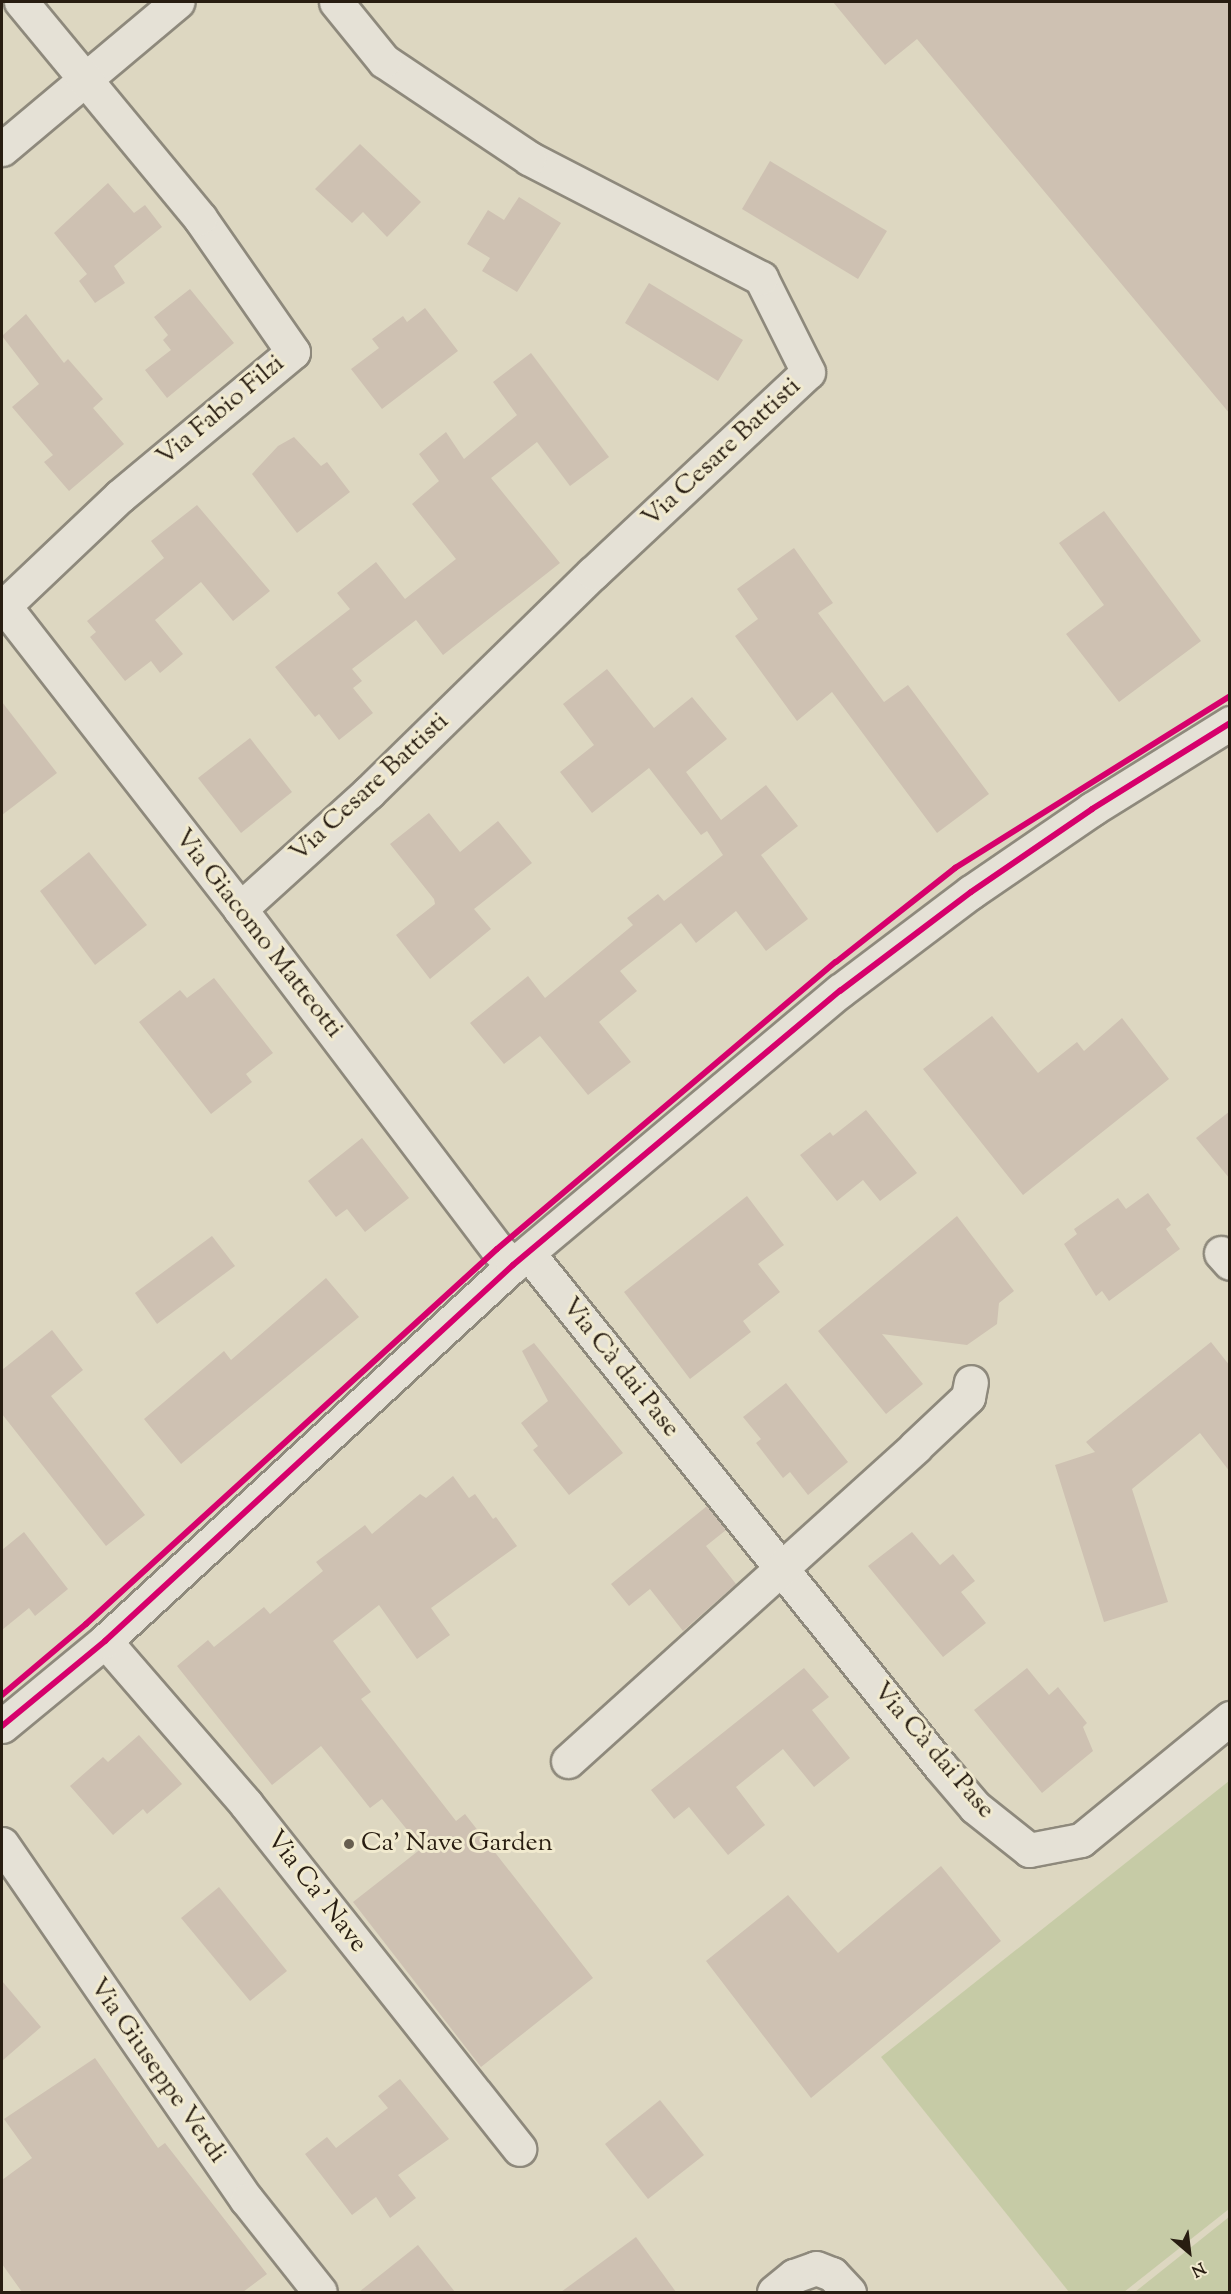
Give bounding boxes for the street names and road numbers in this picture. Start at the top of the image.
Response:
street label: Via Fabio Filzi [151,349,291,473]
street label: Via Cesare Battisti [636,371,808,535]
street label: Via Cesare Battisti [284,706,456,870]
street label: Via Giacomo Matteotti [167,823,349,1045]
street label: Via Cà dai Pase [554,1292,686,1444]
street label: Via Cà dai Pase [865,1676,1001,1826]
street label: Via Ca' Nave [259,1825,373,1959]
street label: Via Giuseppe Verdi [82,1973,232,2169]

